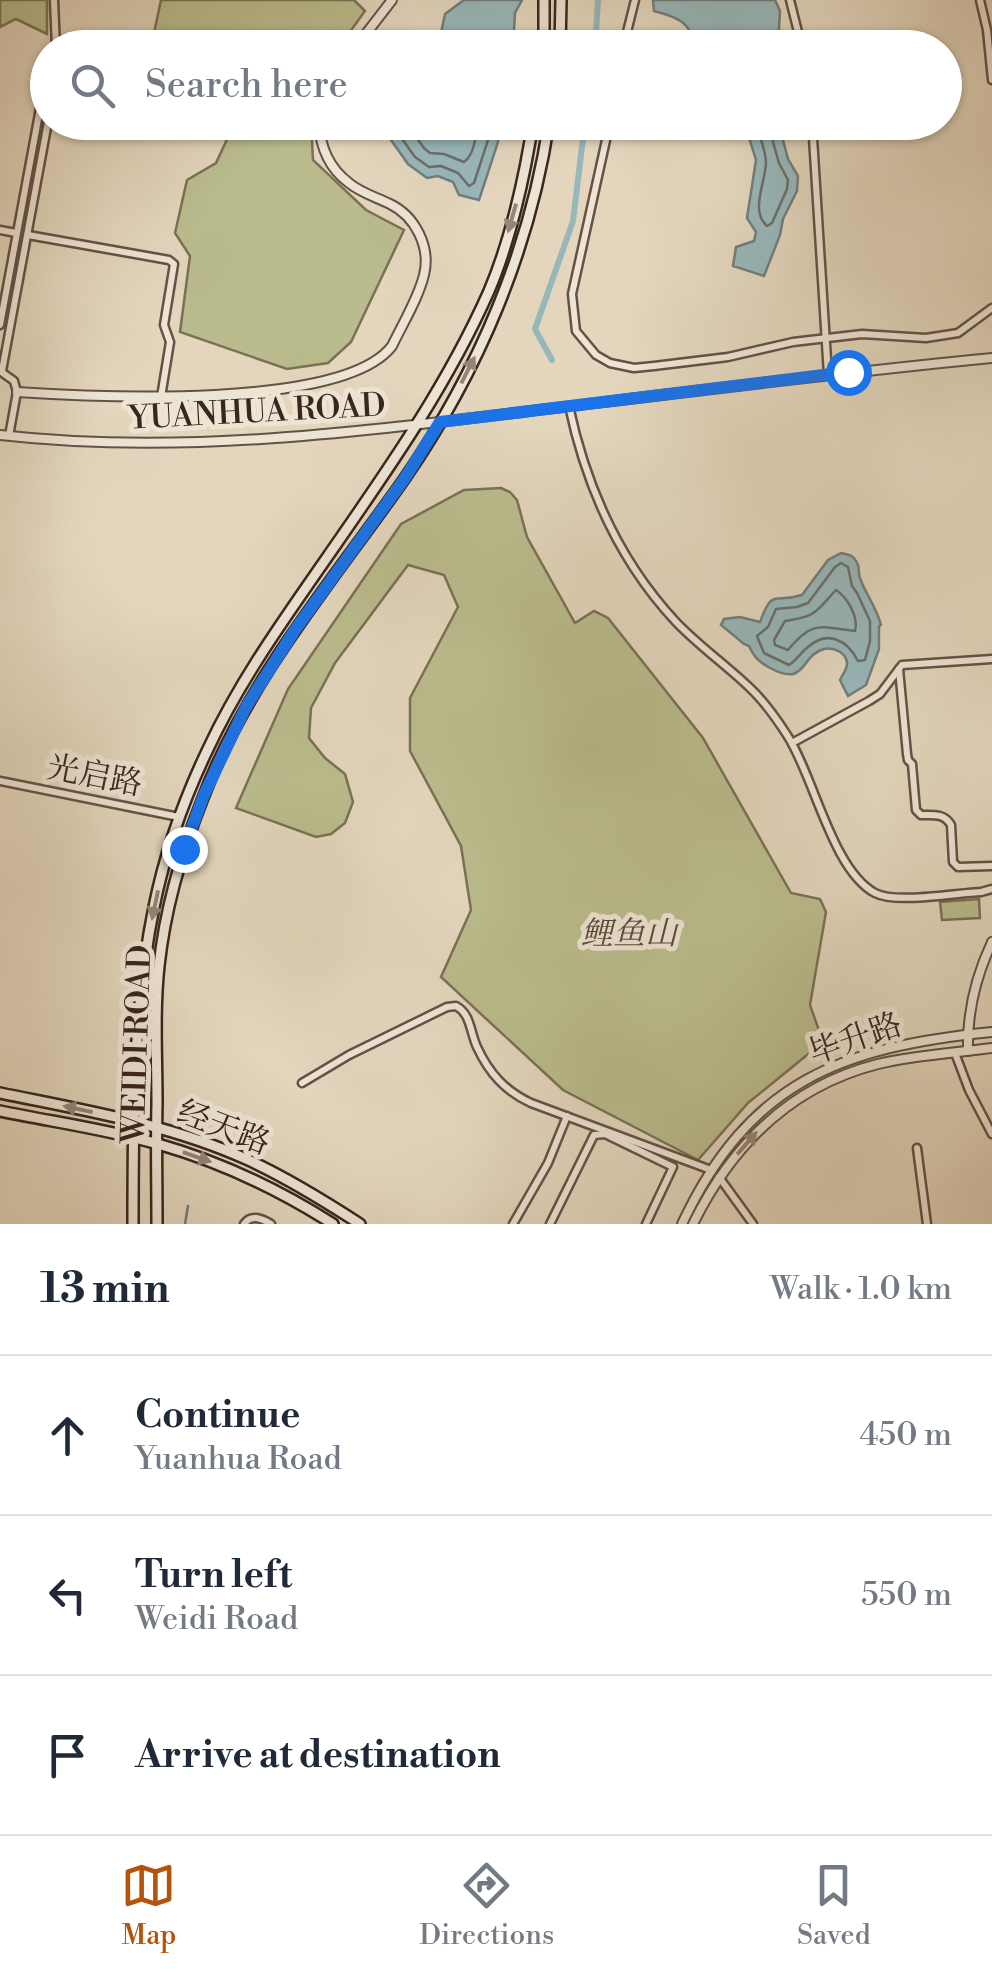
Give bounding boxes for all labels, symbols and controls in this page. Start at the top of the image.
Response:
search box [30,30,962,140]
icon: search [65,58,120,113]
text: Search here [145,62,348,109]
one-way arrow [504,203,519,233]
route start [826,350,872,396]
one-way arrow [459,355,476,384]
street label: YUANHUA ROAD [125,385,387,439]
street label: 光启路 [44,747,146,805]
route end [162,827,208,873]
one-way arrow [147,890,163,921]
park label: 鲤鱼山 [581,914,680,954]
street label: WEIDI ROAD [114,944,160,1145]
street label: 毕升路 [803,1004,907,1073]
street label: 经天路 [172,1092,276,1164]
one-way arrow [62,1101,93,1117]
one-way arrow [735,1131,757,1156]
one-way arrow [182,1150,212,1165]
text: 13 min [40,1263,170,1316]
text: Walk · 1.0 km [770,1269,952,1309]
text: Continue [135,1392,300,1439]
icon: ahead [40,1408,95,1463]
text: 450 m [859,1415,952,1455]
text: Yuanhua Road [135,1439,342,1479]
text: Turn left [135,1552,292,1599]
icon: left [40,1568,95,1623]
text: 550 m [861,1575,952,1615]
text: Weidi Road [135,1599,298,1639]
icon: arrive [40,1728,95,1783]
text: Arrive at destination [135,1732,501,1779]
tab: Map [121,1858,176,1953]
tab: Directions [419,1858,554,1953]
tab: Saved [797,1858,871,1953]

